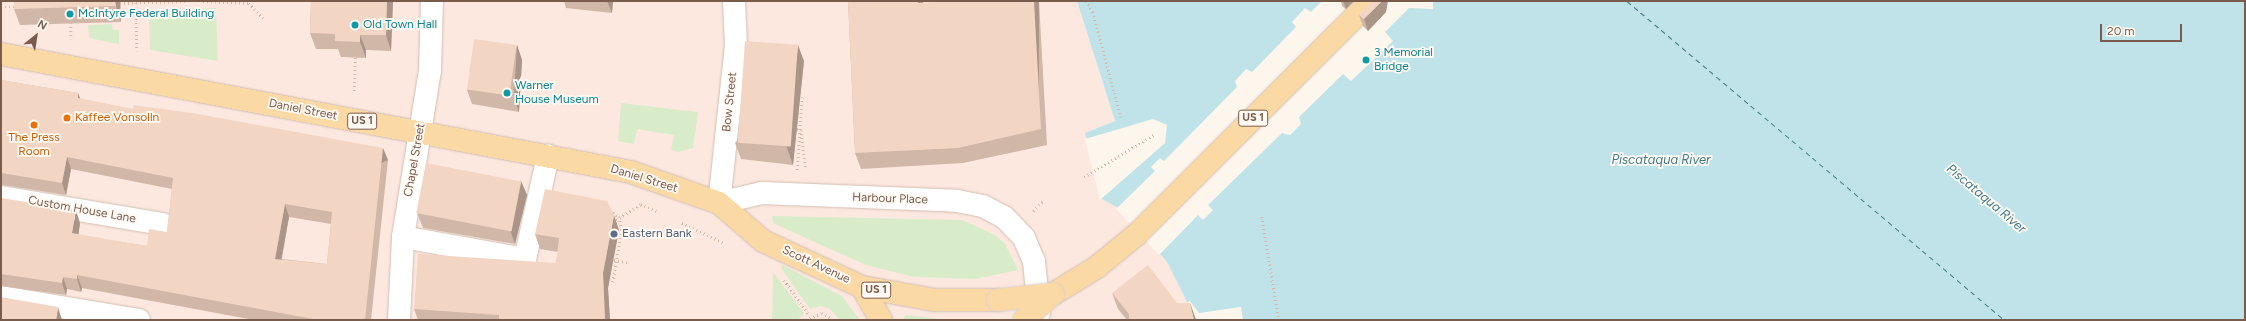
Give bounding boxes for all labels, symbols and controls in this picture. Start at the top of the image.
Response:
place label: McIntyre Federal Building [78,7,214,21]
marker: McIntyre Federal Building [65,9,75,19]
north arrow [16,16,56,56]
scale bar [2102,16,2184,42]
text: N [35,17,49,33]
place label: Old Town Hall [363,18,437,32]
marker: Old Town Hall [350,20,360,30]
text: 20 m [2107,24,2135,38]
place label: 3 Memorial Bridge [1374,46,1433,74]
marker: 3 Memorial Bridge [1361,55,1371,65]
street label: Bow Street [720,71,740,133]
place label: Warner House Museum [515,79,599,107]
marker: Warner House Museum [502,88,512,98]
street label: Daniel Street [267,96,339,124]
road number: US 1 [1238,109,1268,127]
place label: Kaffee Vonsolln [75,111,159,125]
road number: US 1 [347,112,377,130]
marker: Kaffee Vonsolln [62,113,72,123]
marker: The Press Room [29,120,39,130]
street label: Chapel Street [401,122,429,198]
place label: The Press Room [8,131,60,159]
water label: Piscataqua River [1611,152,1711,168]
water label: Piscataqua River [1943,161,2029,237]
street label: Daniel Street [609,162,679,196]
street label: Harbour Place [852,190,928,208]
street label: Custom House Lane [27,193,137,227]
place label: Eastern Bank [622,227,692,241]
marker: Eastern Bank [609,229,619,239]
street label: Scott Avenue [780,243,852,287]
road number: US 1 [861,281,891,299]

